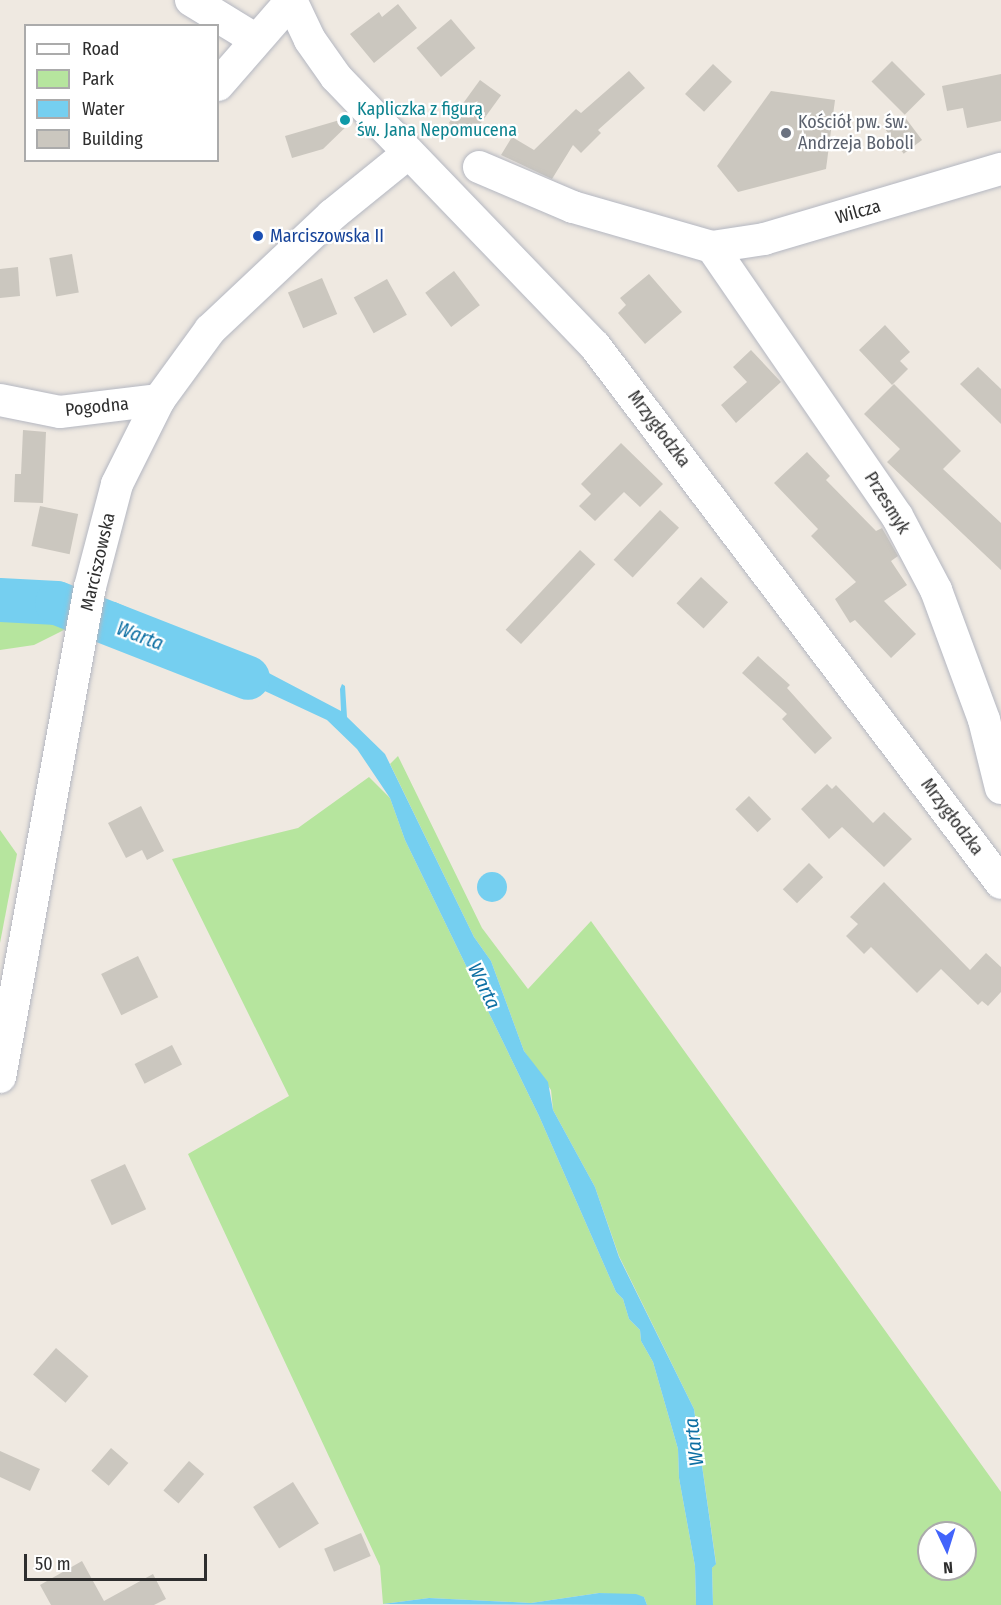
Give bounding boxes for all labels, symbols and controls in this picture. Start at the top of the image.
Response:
legend [24,24,219,162]
text: Road [82,38,119,60]
text: Park [82,68,114,90]
text: Water [82,98,125,120]
place label: Kapliczka z figurą św. Jana Nepomucena [357,99,517,142]
place label: Kościół pw. św. Andrzeja Boboli [798,112,914,154]
marker: Kapliczka z figurą św. Jana Nepomucena [338,113,352,127]
marker: Kościół pw. św. Andrzeja Boboli [779,126,793,140]
text: Building [82,128,143,150]
street label: Wilcza [833,195,883,229]
place label: Marciszowska II [270,225,384,247]
marker: Marciszowska II [251,229,265,243]
street label: Mrzygłodzka [623,386,695,472]
street label: Pogodna [64,393,130,421]
street label: Przesmyk [860,468,914,538]
street label: Marciszowska [76,511,120,613]
water label: Warta [113,616,167,656]
street label: Mrzygłodzka [916,774,988,860]
water label: Warta [463,959,505,1013]
water label: Warta [679,1416,709,1468]
north arrow [917,1521,977,1581]
scale bar [27,1542,210,1580]
text: 50 m [35,1553,71,1575]
text: N [943,1558,954,1577]

